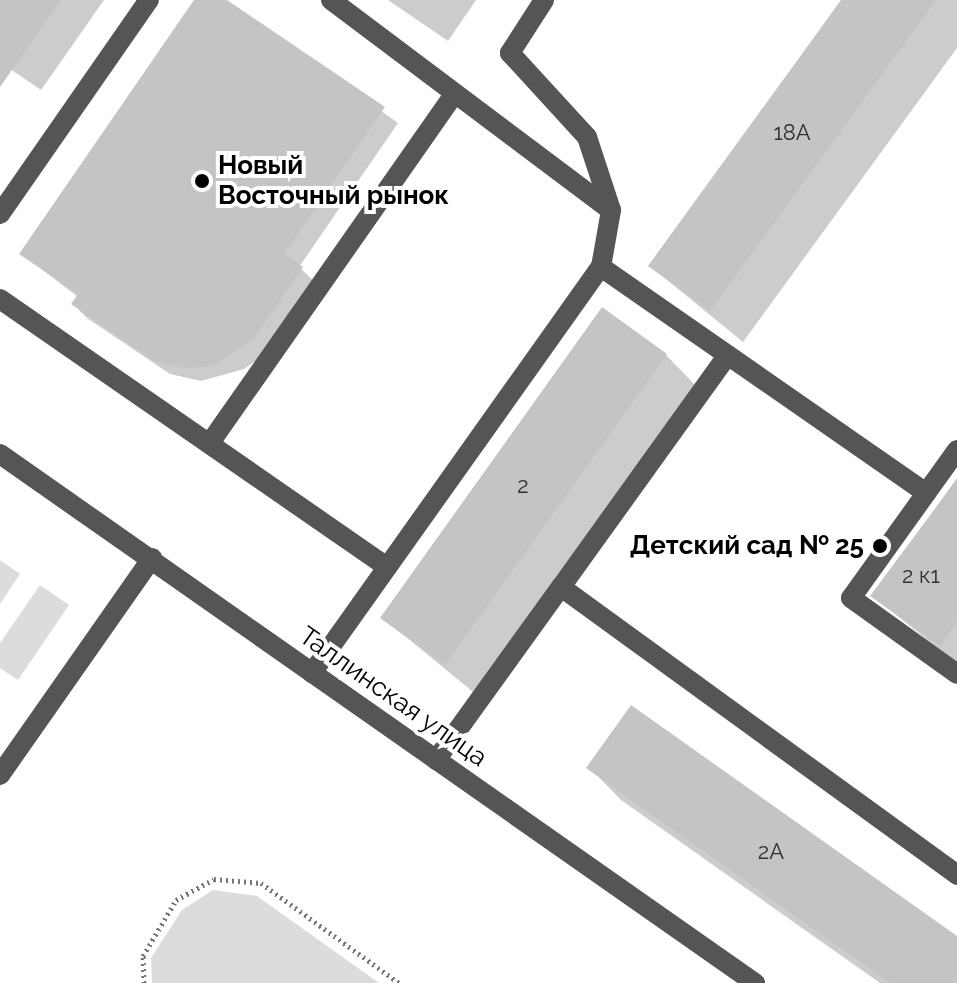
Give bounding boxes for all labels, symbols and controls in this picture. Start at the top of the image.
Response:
house number: 18А [773,120,811,146]
place label: Новый Восточный рынок [218,150,449,212]
marker: Новый Восточный рынок [193,172,211,190]
house number: 2 [517,473,529,499]
place label: Детский сад № 25 [630,530,864,562]
marker: Детский сад № 25 [871,537,889,555]
house number: 2 к1 [902,563,940,589]
street label: Таллинская улица [293,620,493,774]
house number: 2А [758,839,784,865]

